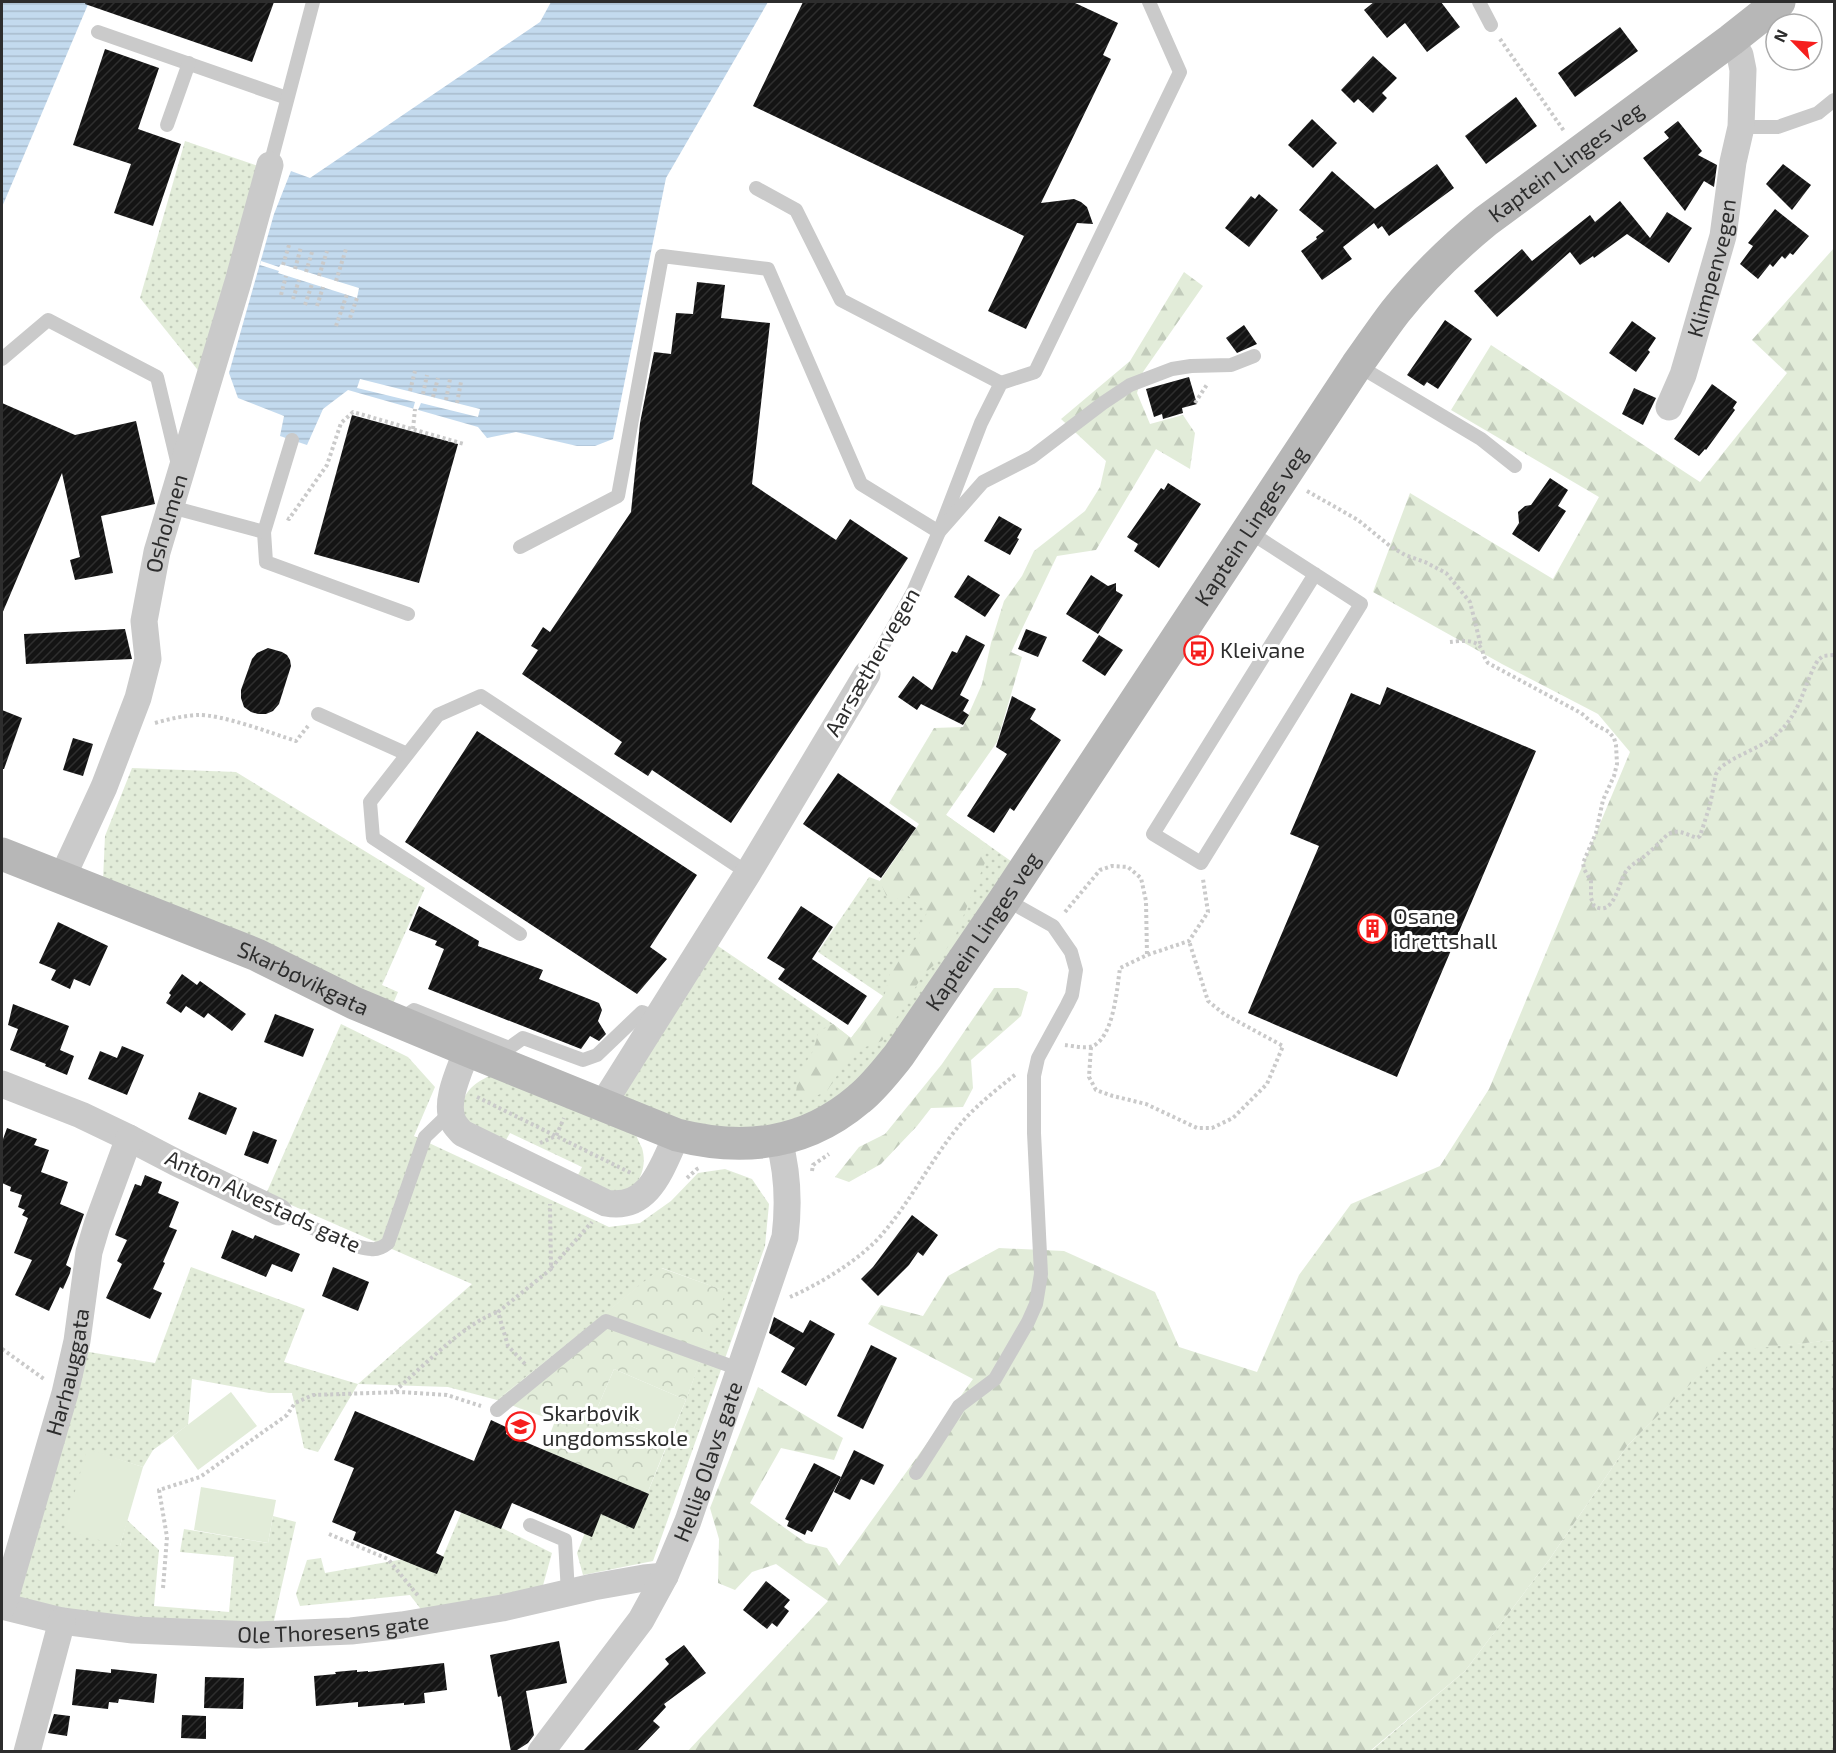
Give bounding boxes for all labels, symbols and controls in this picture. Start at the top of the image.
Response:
north arrow [1764,12,1824,72]
text: N [1769,26,1791,45]
street label: Kaptein Linges veg [1483,96,1648,227]
street label: Klimpenvegen [1681,197,1740,340]
street label: Kaptein Linges veg [1188,441,1312,610]
street label: Osholmen [139,471,192,575]
street label: Aarsæthervegen [818,583,924,740]
bus stop icon: Kleivane [1183,634,1215,666]
place label: Kleivane [1220,636,1305,662]
street label: Kaptein Linges veg [919,846,1045,1015]
place label: Osane idrettshall [1393,902,1498,953]
building icon: Osane idrettshall [1356,913,1388,945]
street label: Skarbøvikgata [234,935,373,1020]
street label: Anton Alvestads gate [162,1143,365,1257]
street label: Harhauggata [39,1307,93,1438]
street label: Hellig Olavs gate [667,1378,747,1545]
place label: Skarbøvik ungdomsskole [542,1399,688,1450]
school or university icon: Skarbøvik ungdomsskole [505,1410,537,1442]
street label: Ole Thoresens gate [237,1607,431,1647]

